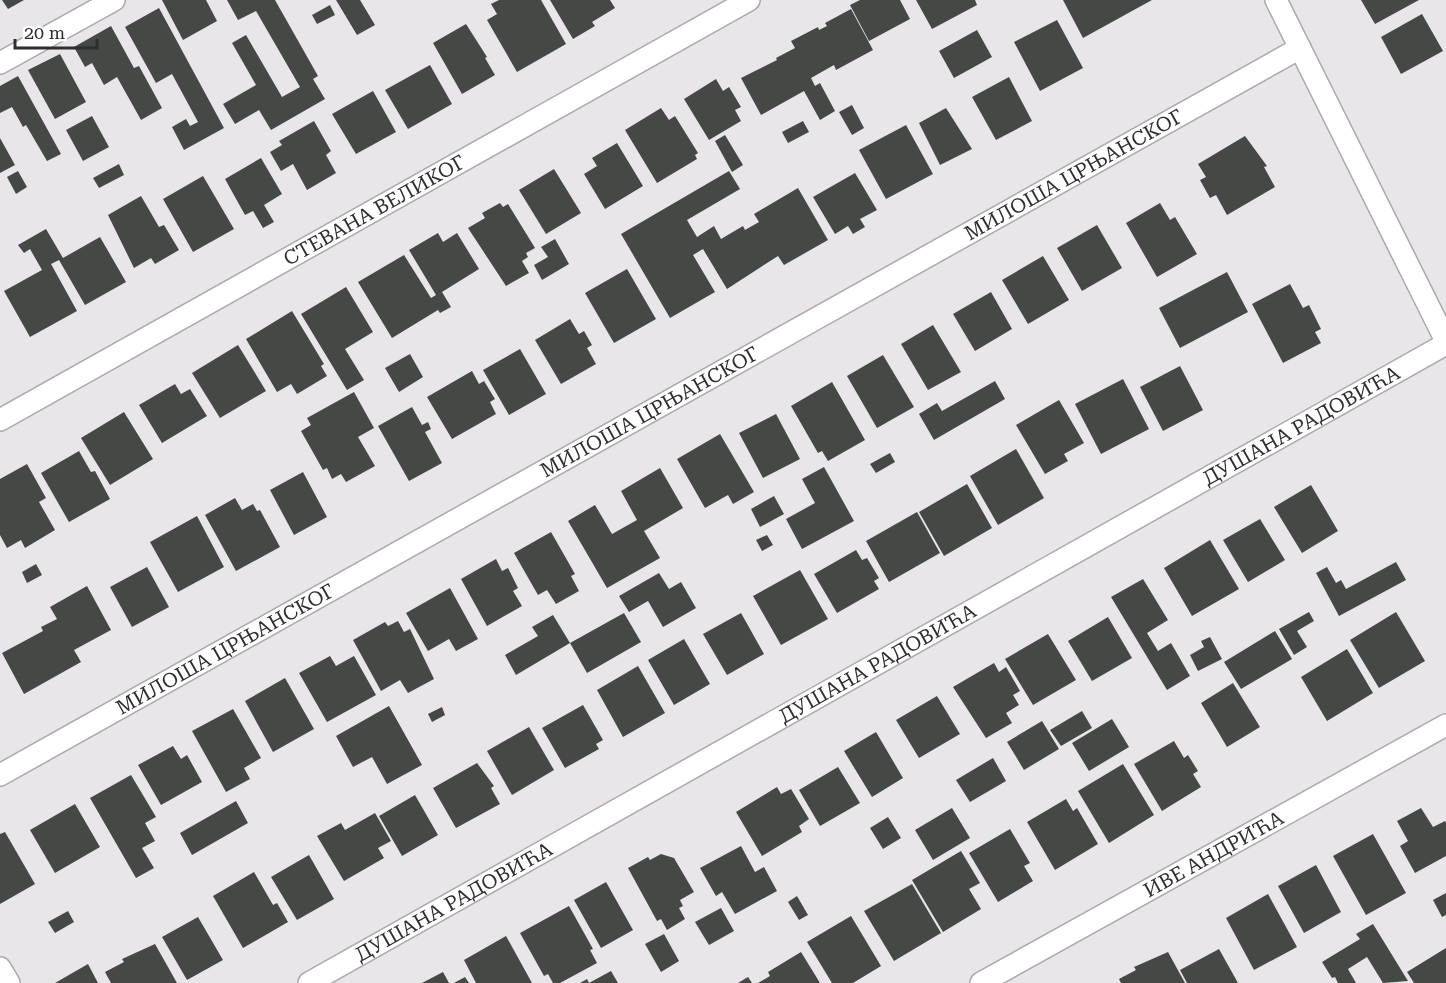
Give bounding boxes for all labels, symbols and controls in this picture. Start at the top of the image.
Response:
scale bar [15,12,98,50]
text: 20 m [24,22,65,43]
street label: МИЛОША ЦРЊАНСКОГ [960,104,1187,245]
street label: СТЕВАНА ВЕЛИКОГ [279,150,469,271]
street label: МИЛОША ЦРЊАНСКОГ [536,341,763,482]
street label: ДУШАНА РАДОВИЋА [1198,361,1404,490]
street label: МИЛОША ЦРЊАНСКОГ [112,578,339,720]
street label: ДУШАНА РАДОВИЋА [775,599,980,728]
street label: ИВЕ АНДРИЋА [1139,806,1288,902]
street label: ДУШАНА РАДОВИЋА [351,837,556,967]

